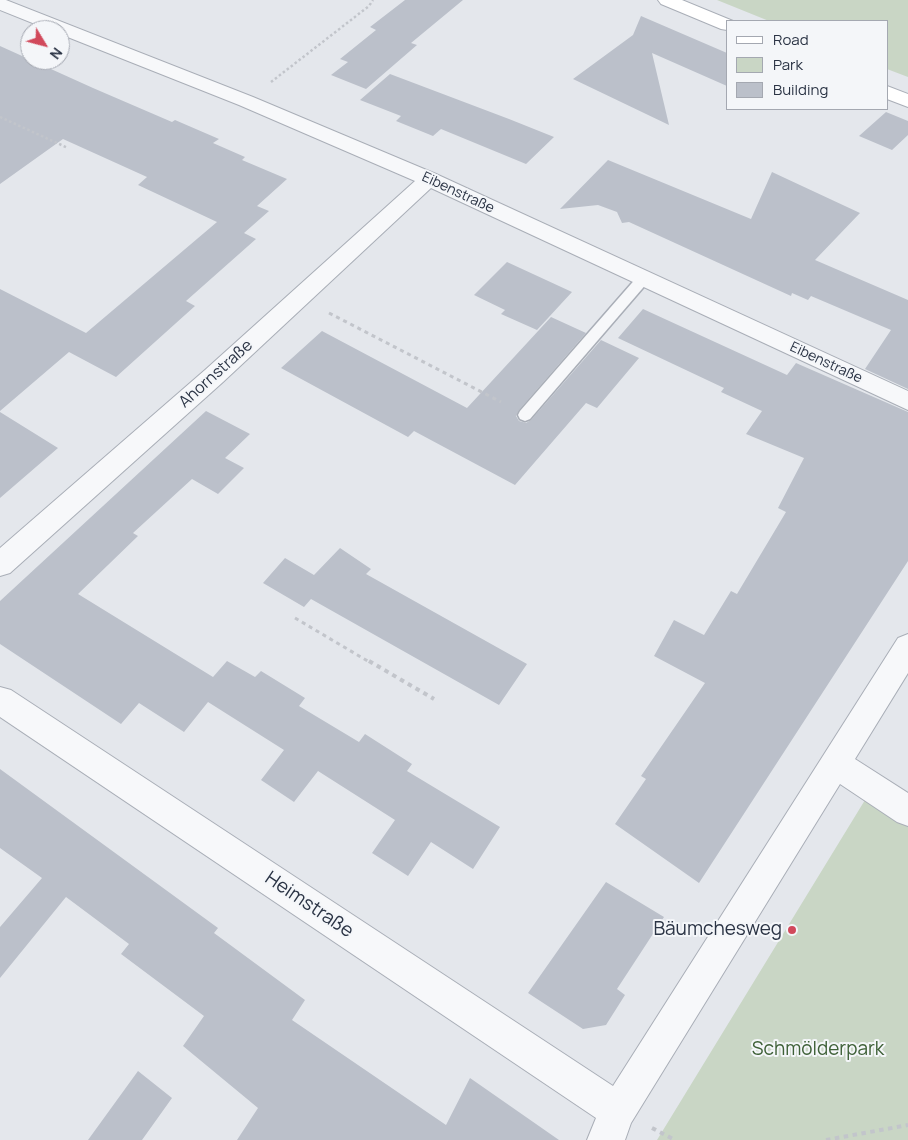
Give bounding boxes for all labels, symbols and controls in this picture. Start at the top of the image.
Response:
north arrow [20,20,70,70]
legend [726,20,888,110]
text: Road [773,29,809,50]
text: N [46,44,67,63]
text: Park [773,54,803,75]
text: Building [773,79,828,100]
street label: Eibenstraße [419,169,497,217]
street label: Ahornstraße [175,336,257,412]
street label: Eibenstraße [787,339,865,387]
street label: Heimstraße [260,867,358,943]
place label: Bäumchesweg [653,919,782,941]
marker: Bäumchesweg [786,924,798,936]
park label: Schmölderpark [752,1039,884,1061]

